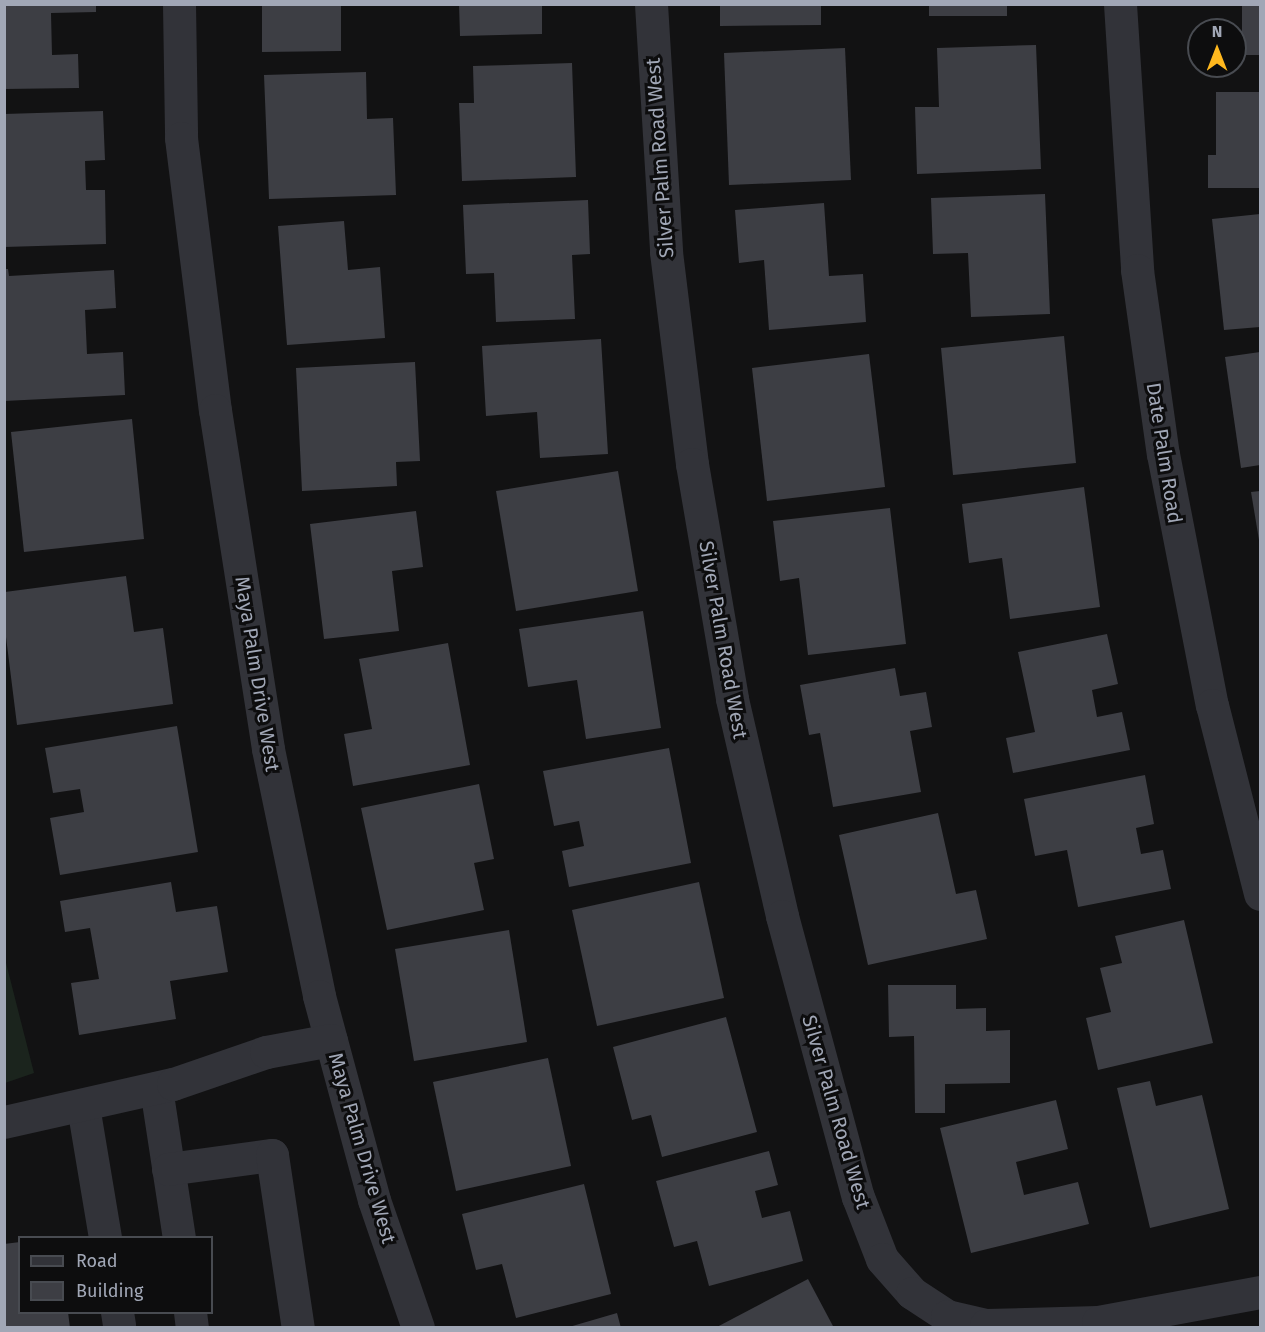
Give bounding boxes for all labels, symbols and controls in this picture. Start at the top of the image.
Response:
north arrow [1187,18,1247,78]
text: N [1212,22,1222,41]
street label: Silver Palm Road West [641,57,679,259]
street label: Date Palm Road [1141,381,1187,525]
street label: Silver Palm Road West [694,539,752,741]
street label: Maya Palm Drive West [230,575,284,773]
street label: Silver Palm Road West [797,1012,875,1212]
street label: Maya Palm Drive West [323,1050,401,1246]
legend [18,1236,213,1314]
text: Road [76,1250,118,1272]
text: Building [76,1280,143,1302]

